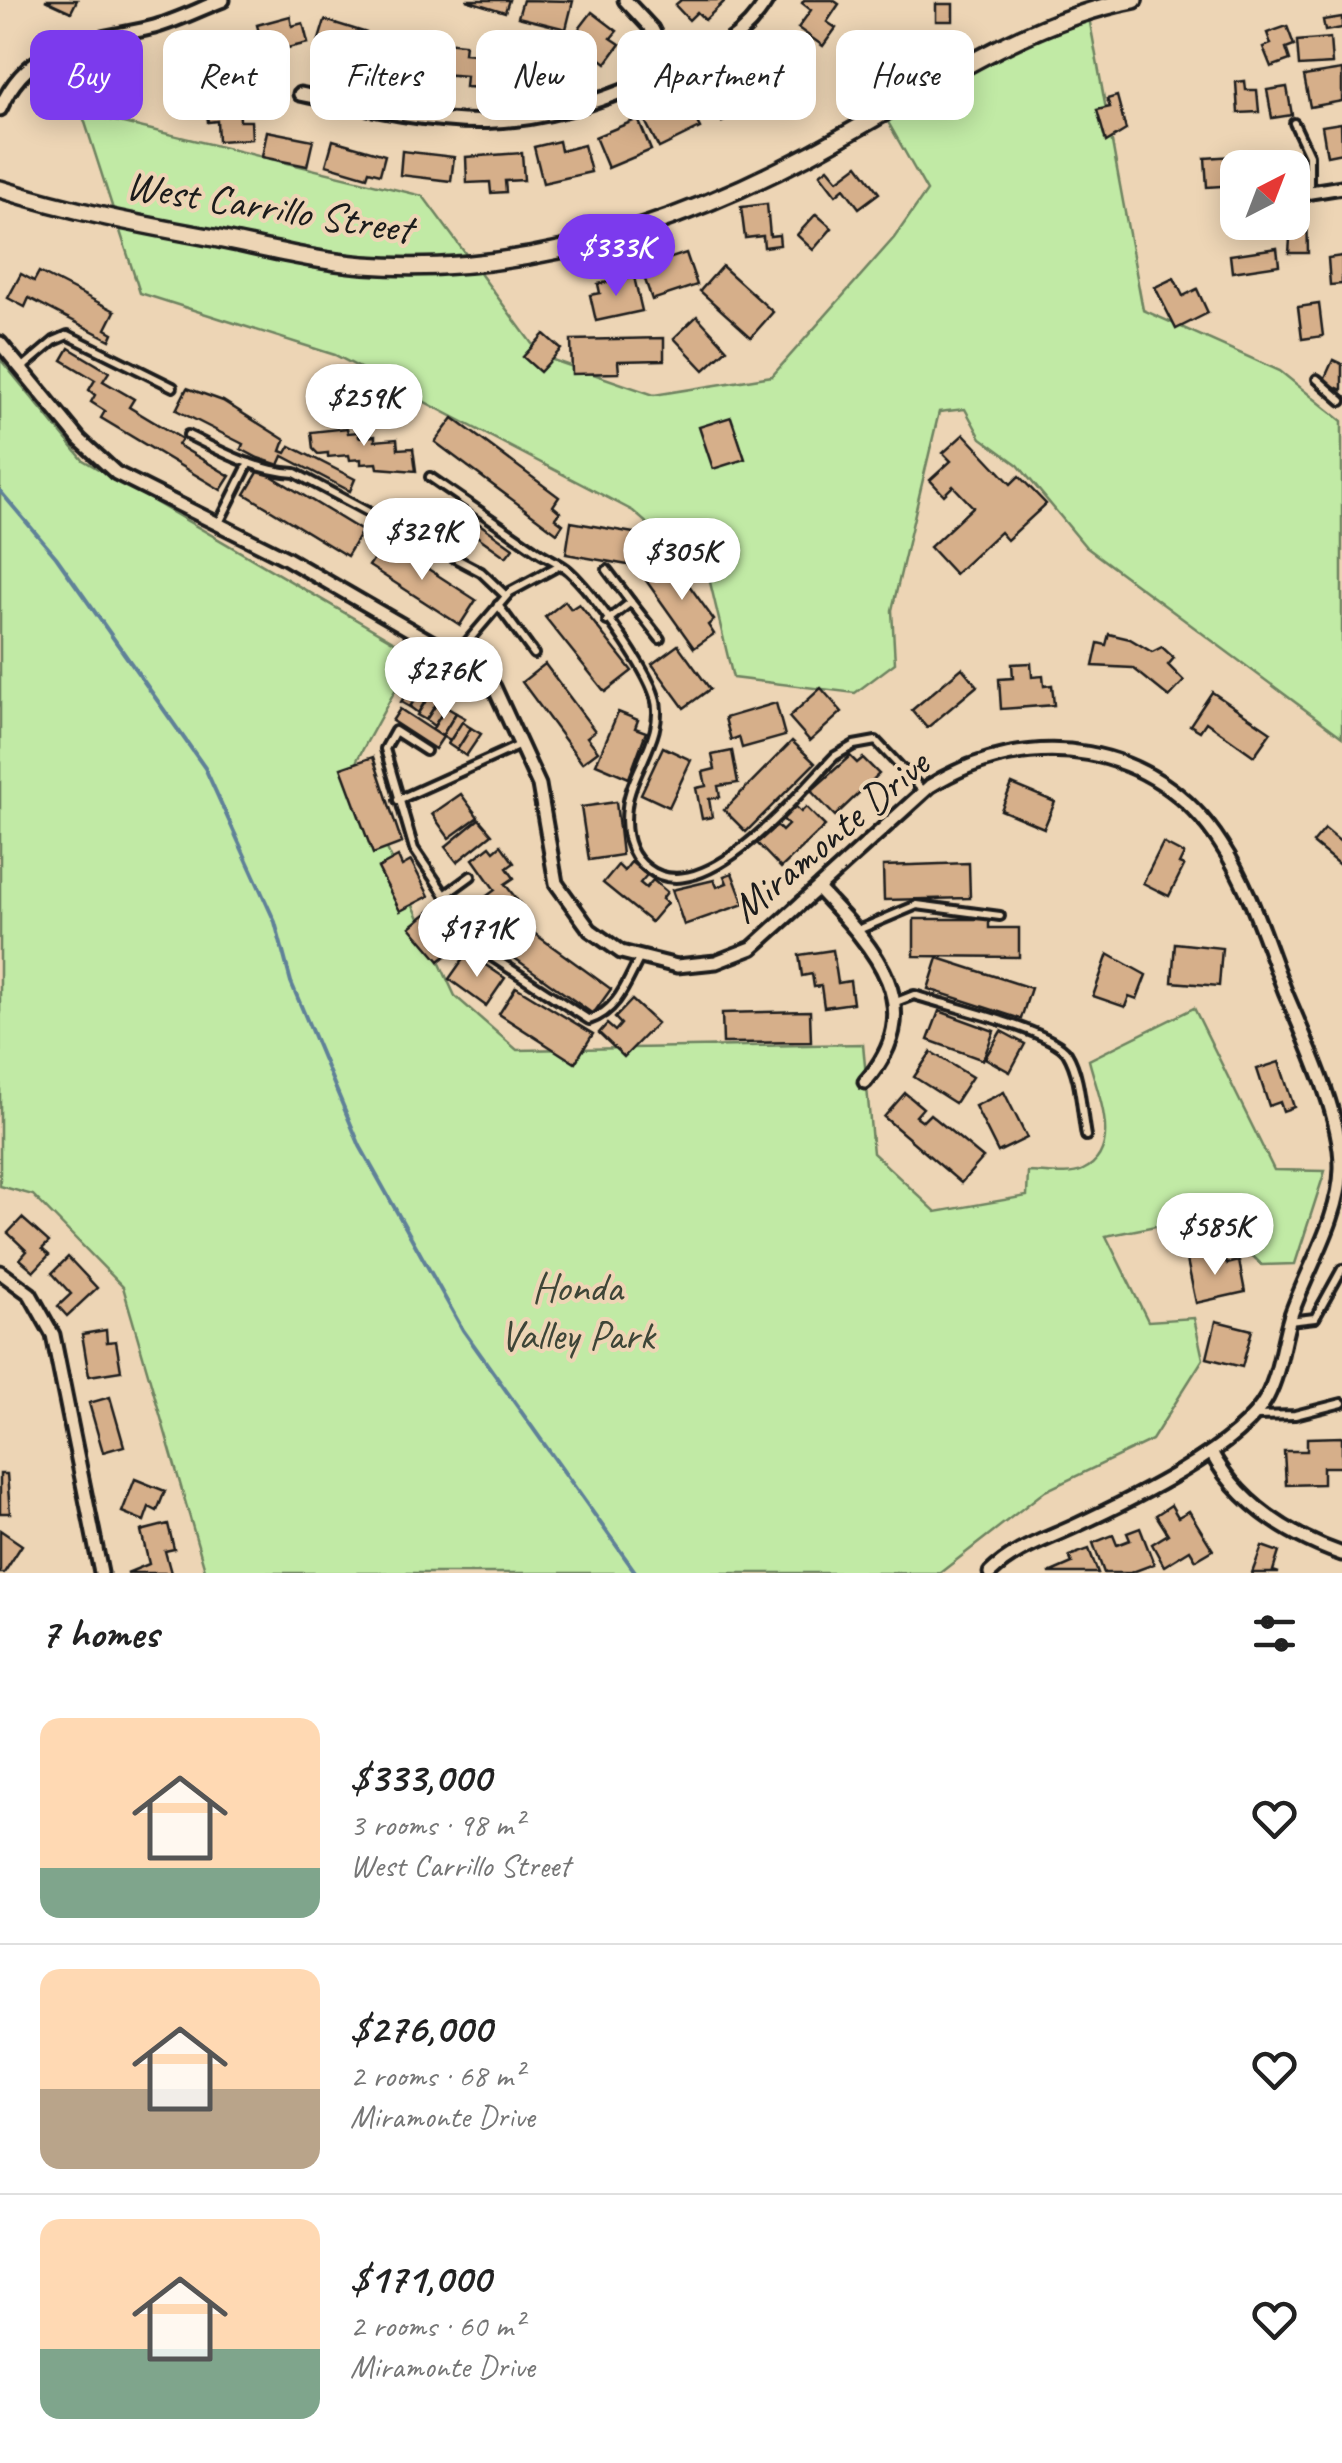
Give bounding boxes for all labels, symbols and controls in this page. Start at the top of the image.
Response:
chip: Buy [30,30,143,120]
chip: Rent [163,30,290,120]
chip: Filters [310,30,456,120]
chip: New [476,30,597,120]
chip: Apartment [617,30,816,120]
chip: House [836,30,974,120]
north arrow [1220,150,1310,240]
map controls [1220,150,1310,240]
street label: West Carrillo Street [122,158,421,257]
pin: $333K [546,214,686,299]
text: $333K [579,226,653,267]
pin: $259K [294,364,434,449]
text: $259K [328,376,400,417]
pin: $329K [352,498,492,583]
text: $329K [385,510,459,551]
pin: $305K [612,518,752,603]
text: $305K [645,530,719,571]
pin: $276K [374,637,514,722]
text: $276K [407,649,481,690]
street label: Miramonte Drive [720,736,942,934]
pin: $171K [407,895,547,980]
text: $171K [440,907,514,948]
pin: $585K [1145,1193,1285,1278]
text: $585K [1179,1205,1251,1246]
park label: Honda Valley Park [500,1261,657,1362]
icon: filters [1247,1606,1302,1661]
text: 7 homes [40,1607,158,1660]
text: $333,000 [350,1751,491,1804]
icon: home [120,1758,240,1878]
icon: heart [1247,1791,1302,1846]
text: 3 rooms · 98 m² [350,1804,523,1845]
text: West Carrillo Street [350,1845,570,1886]
text: $276,000 [350,2002,491,2055]
icon: home [120,2009,240,2129]
icon: heart [1247,2042,1302,2097]
text: 2 rooms · 68 m² [350,2055,523,2096]
text: Miramonte Drive [350,2096,535,2137]
text: $171,000 [350,2252,490,2305]
icon: home [120,2259,240,2379]
icon: heart [1247,2292,1302,2347]
text: 2 rooms · 60 m² [350,2305,523,2346]
text: Miramonte Drive [350,2346,535,2387]

